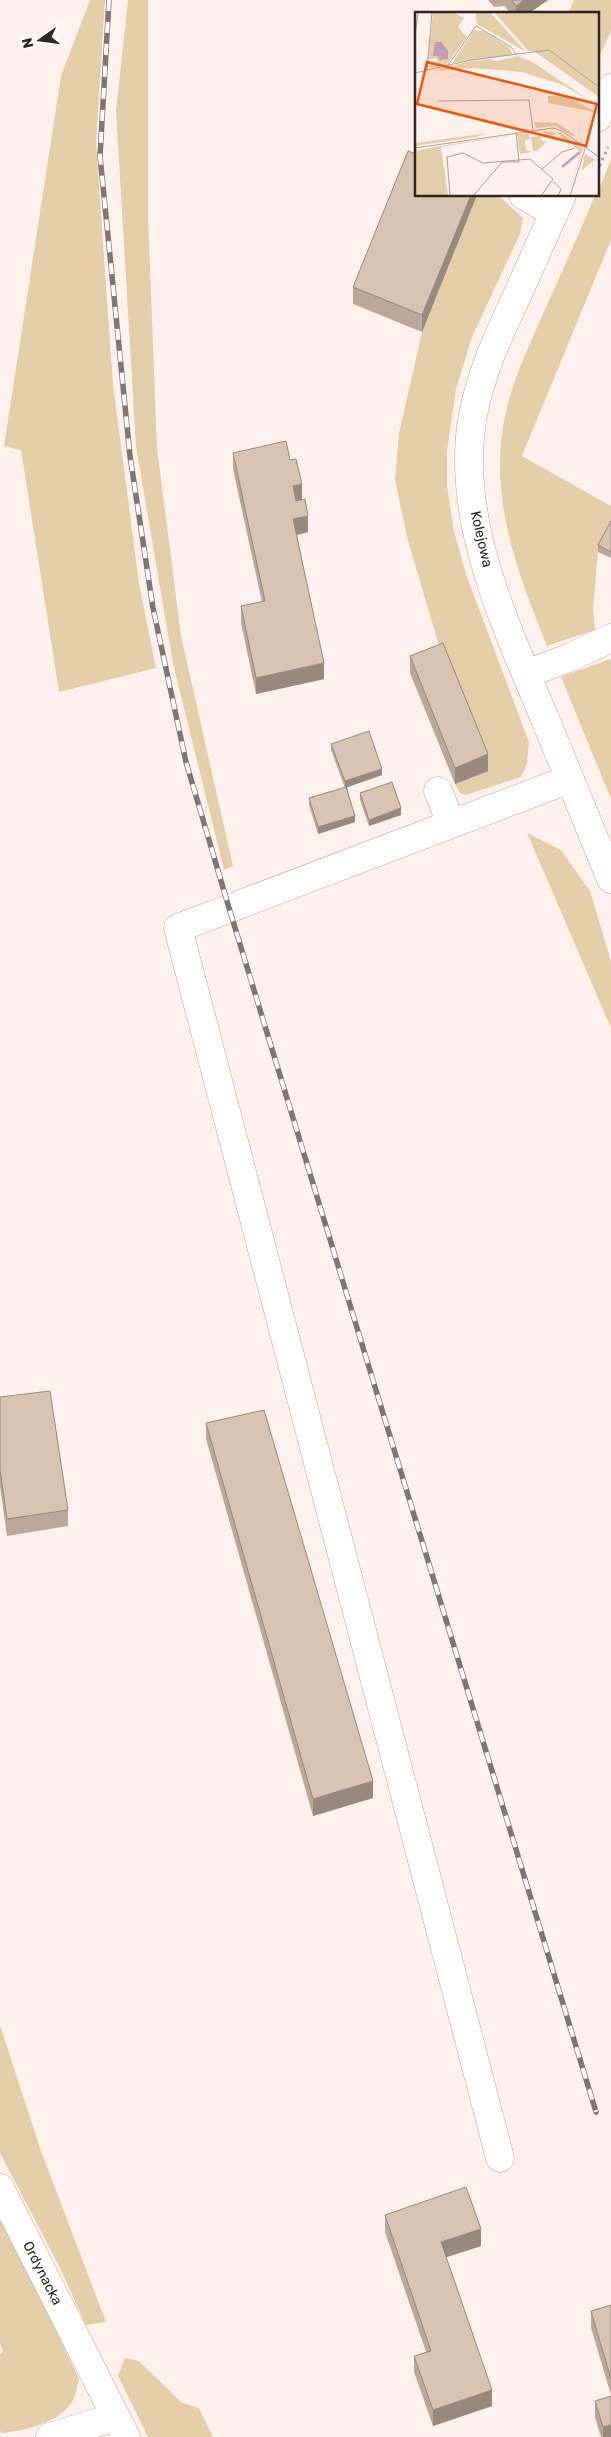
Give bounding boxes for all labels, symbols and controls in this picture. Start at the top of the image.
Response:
inset map [415,12,598,196]
north arrow [15,15,65,65]
text: N [18,36,37,50]
street label: Kolejowa [467,509,496,569]
street label: Ordynacka [19,2238,66,2308]

